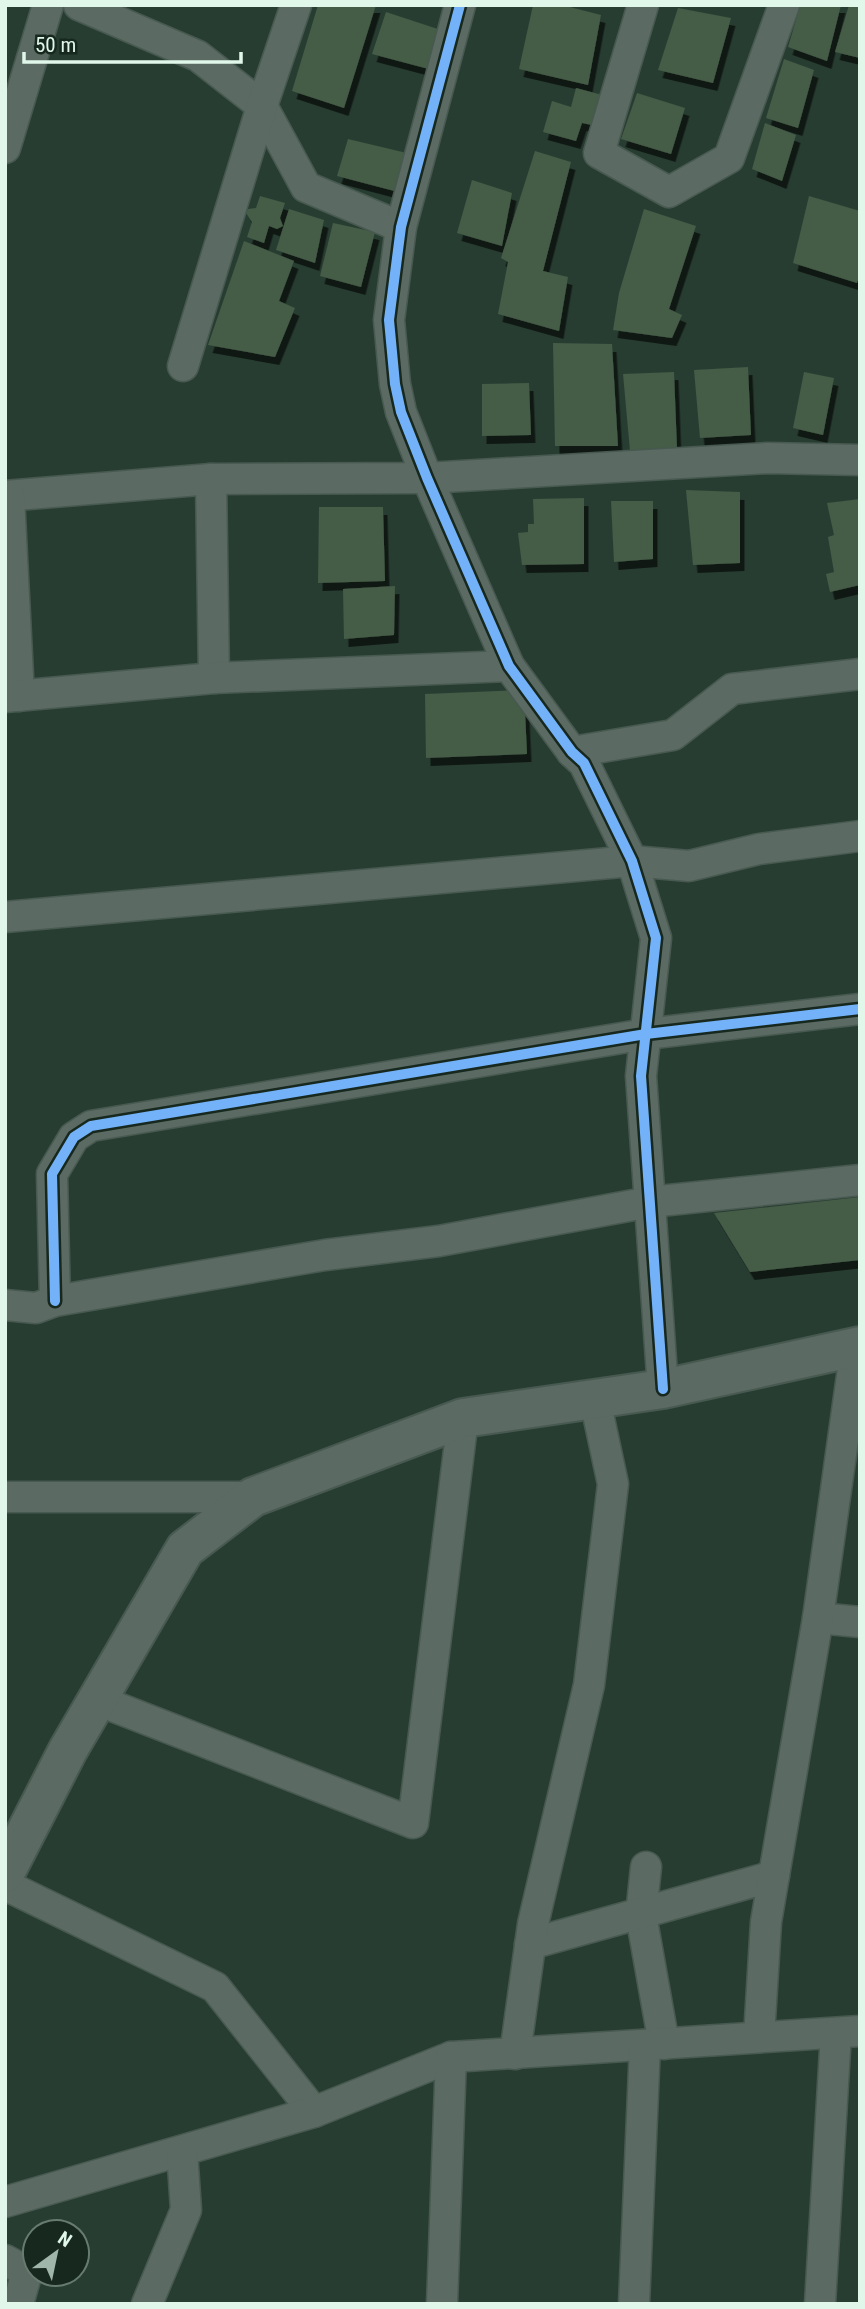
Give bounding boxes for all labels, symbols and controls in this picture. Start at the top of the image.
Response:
scale bar [24,21,242,65]
text: 50 m [35,33,76,57]
north arrow [21,2218,91,2288]
text: N [54,2226,76,2252]

